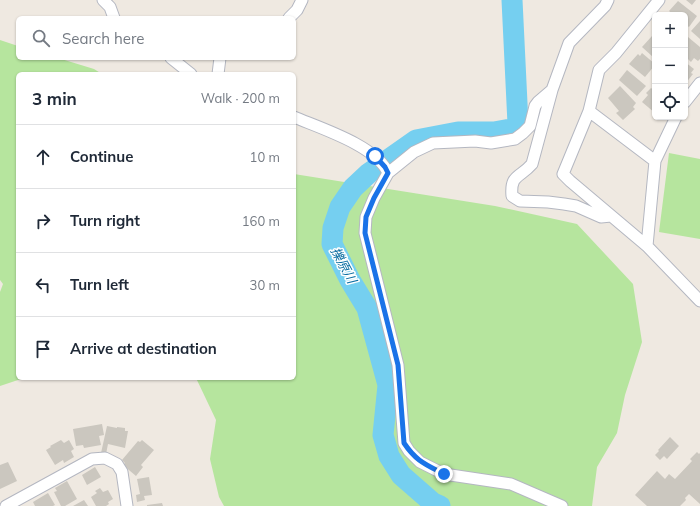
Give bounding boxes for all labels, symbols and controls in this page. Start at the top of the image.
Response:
map controls [652,12,688,120]
button: + [652,12,688,48]
search box [16,16,296,60]
icon: search [30,27,52,49]
text: Search here [62,29,144,48]
button: − [652,48,688,84]
button: locate [652,84,688,120]
text: 3 min [32,88,77,109]
text: Walk · 200 m [201,90,280,106]
icon: ahead [32,146,54,168]
text: Continue [70,147,133,166]
route start [366,147,384,165]
text: 10 m [250,149,280,165]
icon: right [32,210,54,232]
text: Turn right [70,211,140,230]
text: 160 m [242,213,280,229]
water label: 擽原川 [328,244,361,288]
icon: left [32,274,54,296]
text: Turn left [70,275,129,294]
text: 30 m [250,277,280,293]
icon: arrive [32,338,54,360]
text: Arrive at destination [70,339,217,358]
route end [435,465,453,483]

